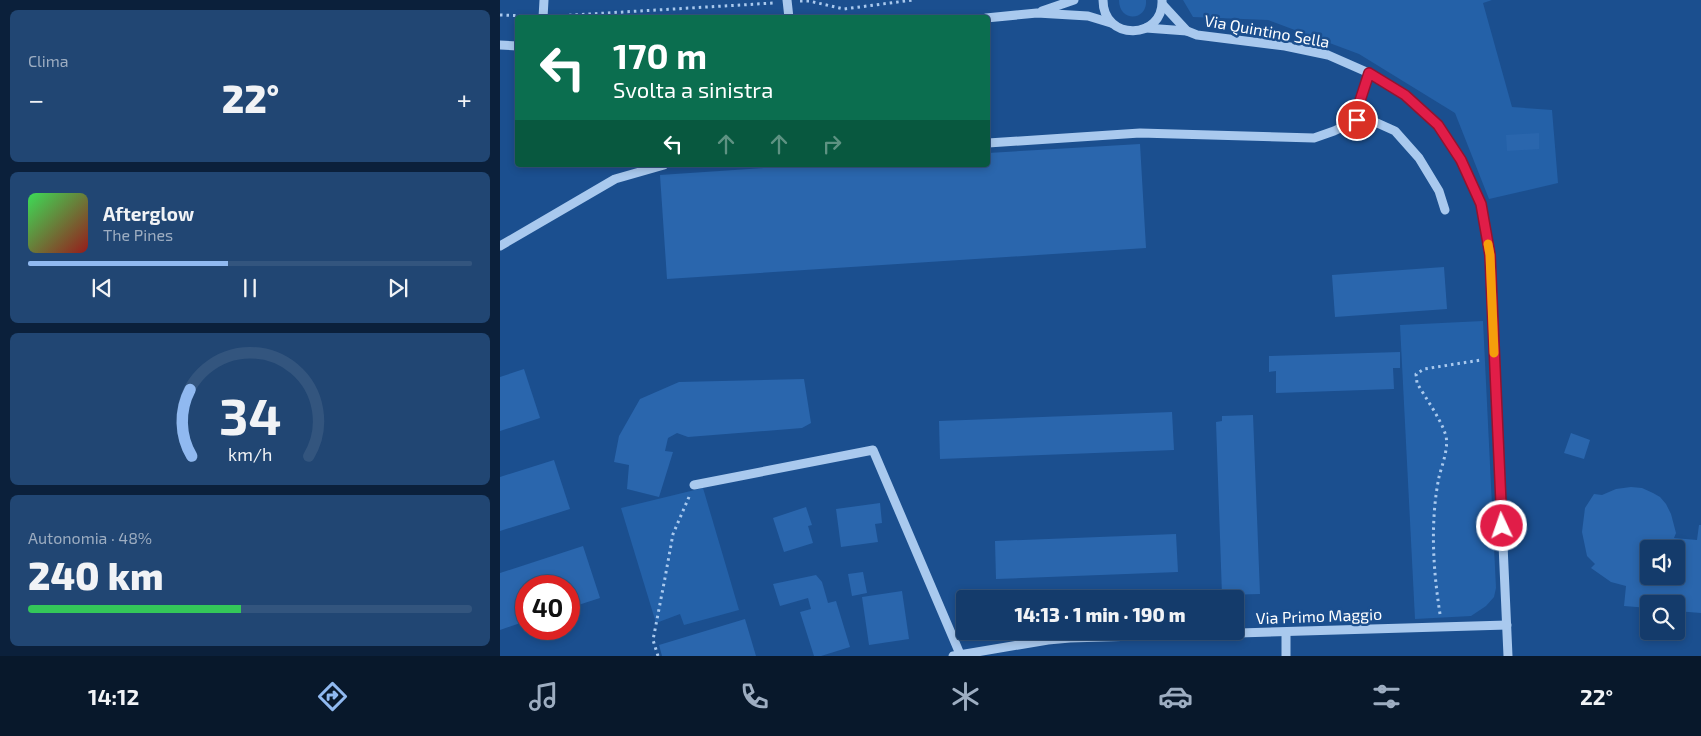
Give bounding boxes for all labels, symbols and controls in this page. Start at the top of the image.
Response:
street label: Via Quintino Sella [1203,10,1331,52]
text: 170 m [613,34,707,76]
icon: left [530,35,595,100]
text: Clima [28,51,69,70]
text: 22° [222,75,279,121]
text: Svolta a sinistra [613,76,773,102]
text: − [28,82,44,116]
text: + [457,82,472,116]
pin [1336,99,1378,141]
icon: arrive [1343,106,1371,134]
icon: left [659,130,687,158]
icon: ahead [712,130,740,158]
icon: ahead [765,130,793,158]
icon: right [818,130,846,158]
text: Afterglow [103,202,194,225]
text: The Pines [103,225,173,244]
icon: previous [88,274,116,302]
icon: pause [236,274,264,302]
icon: next [384,274,412,302]
text: 34 [219,383,281,445]
text: km/h [228,443,272,465]
position arrow [1475,499,1527,551]
text: Autonomia · 48% [28,528,152,547]
map controls [1640,540,1685,640]
button: sound [1640,540,1685,585]
text: 240 km [28,552,164,598]
speed limit sign: 40 [515,575,580,640]
button: search [1640,595,1685,640]
text: 14:13 · 1 min · 190 m [1014,603,1186,626]
street label: Via Primo Maggio [1256,604,1382,627]
icon: directions [315,679,350,714]
icon: music [526,679,561,714]
icon: phone [737,679,772,714]
icon: climate [948,679,983,714]
icon: car [1158,679,1193,714]
icon: filters [1369,679,1404,714]
text: 14:12 [88,683,139,709]
text: 22° [1580,683,1613,709]

